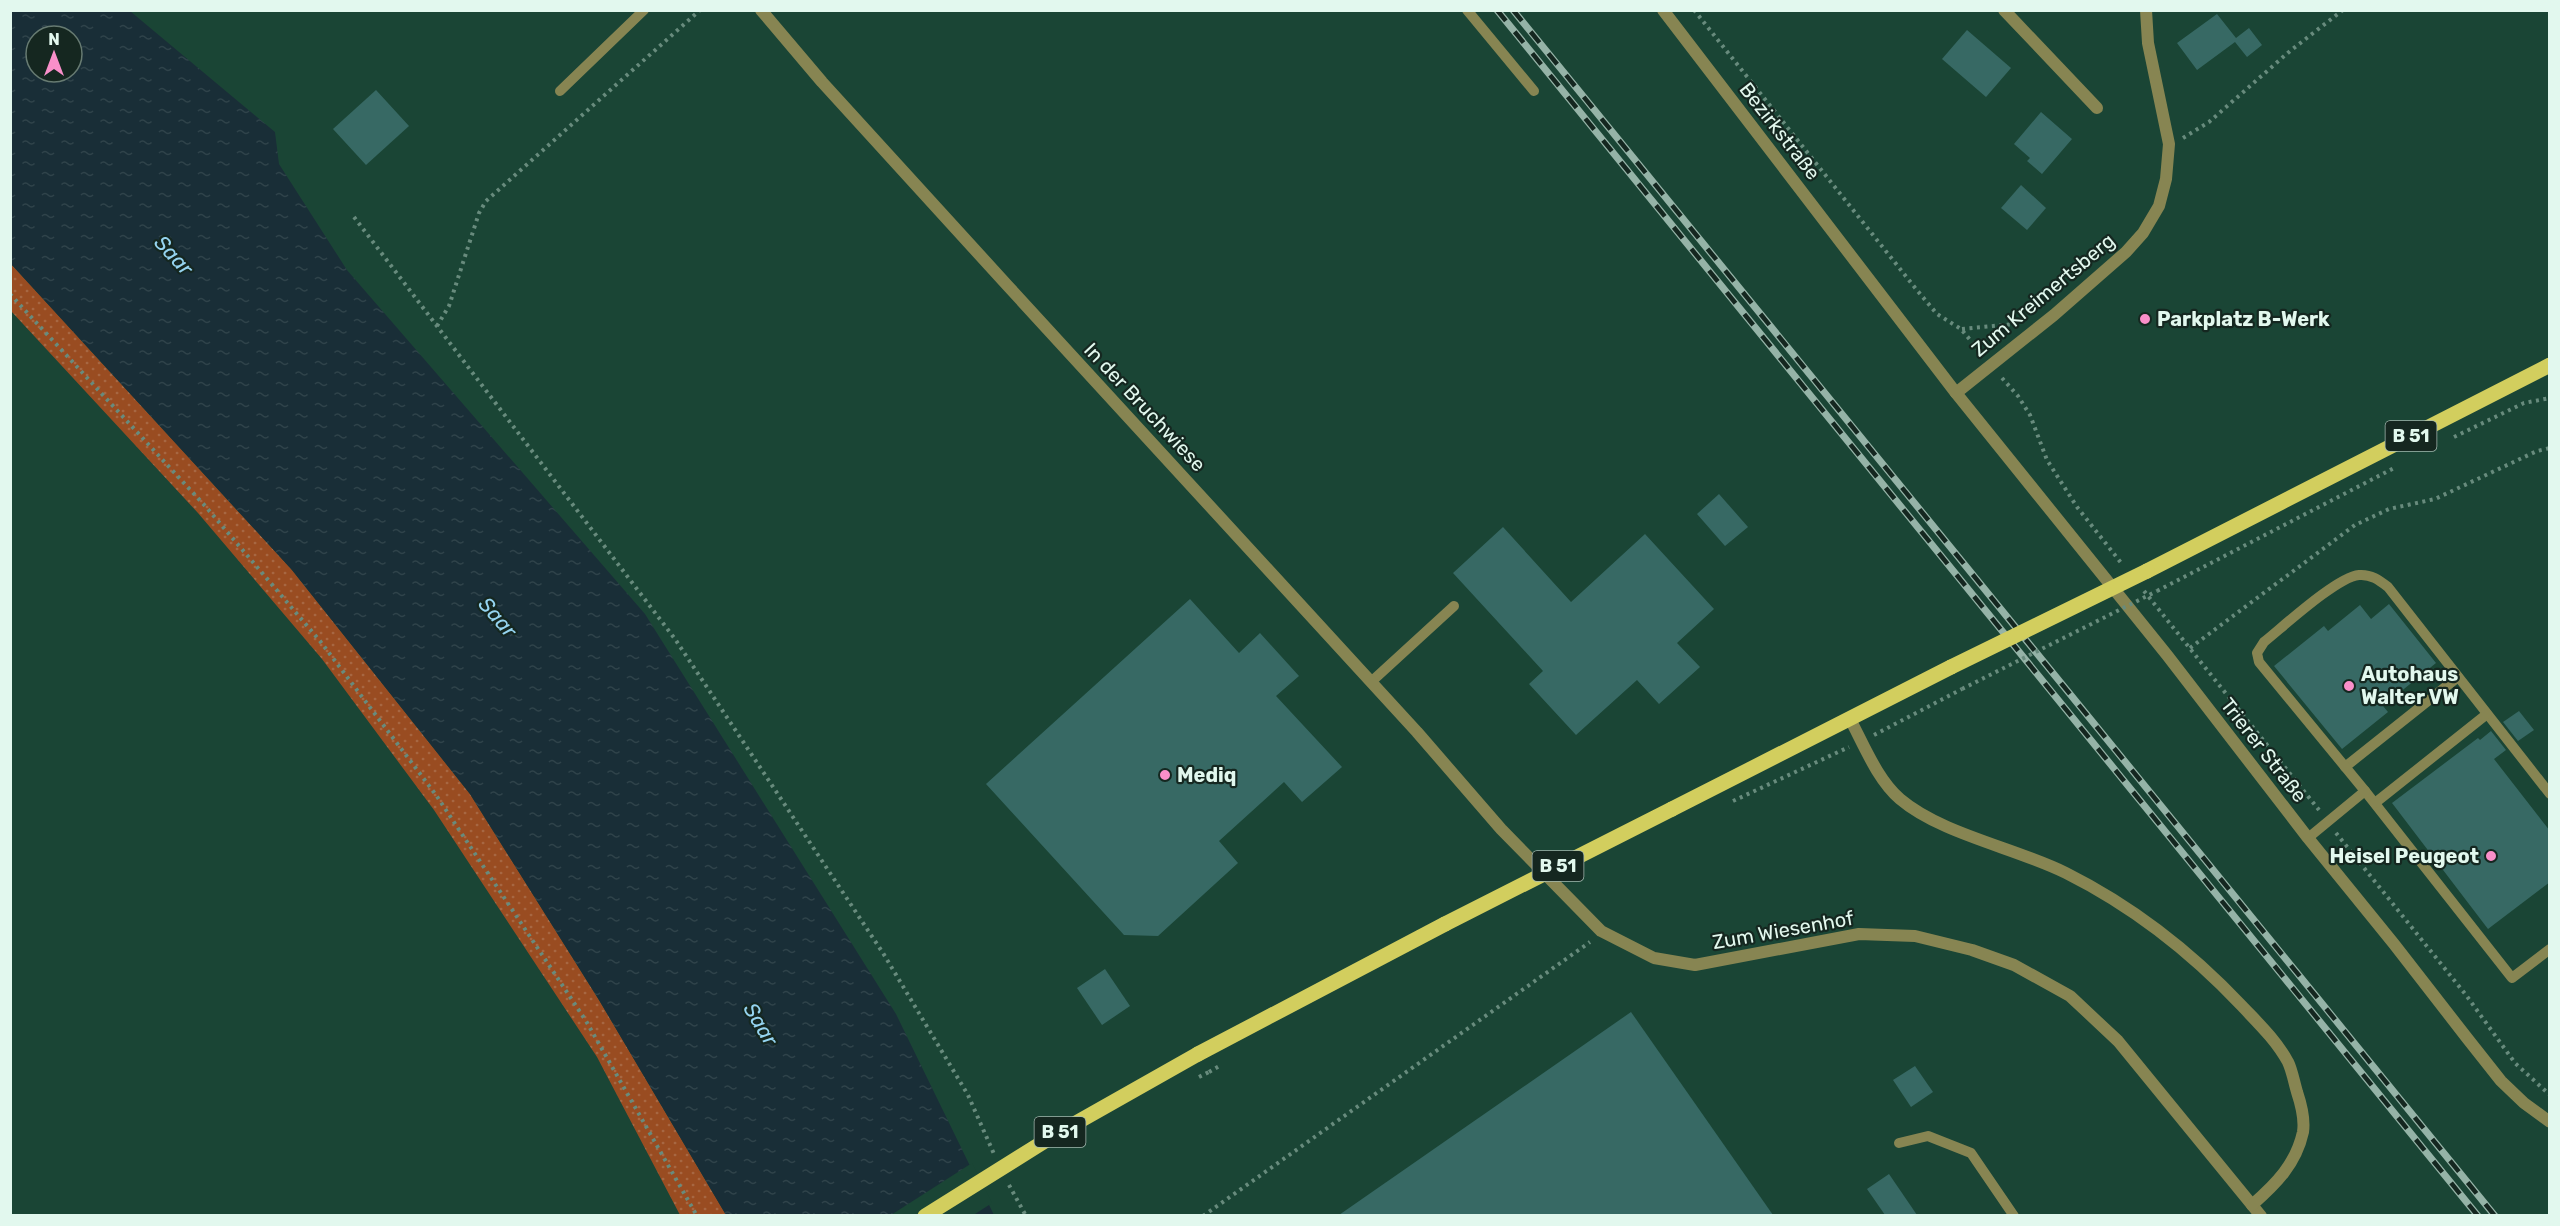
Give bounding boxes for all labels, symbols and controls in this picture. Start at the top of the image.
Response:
north arrow [24,24,84,84]
text: N [48,30,60,49]
street label: Bezirkstraße [1735,78,1825,184]
street label: Zum Kreimertsberg [1967,228,2119,362]
water label: Saar [149,230,199,281]
place label: Parkplatz B-Werk [2157,307,2330,331]
marker: Parkplatz B-Werk [2138,312,2152,326]
street label: In der Bruchwiese [1079,338,1211,476]
road number: B 51 [2386,421,2436,451]
water label: Saar [474,592,523,643]
place label: Autohaus Walter VW [2361,662,2459,709]
marker: Autohaus Walter VW [2342,679,2356,693]
street label: Trierer Straße [2216,693,2312,807]
place label: Mediq [1177,763,1236,787]
marker: Mediq [1158,768,1172,782]
place label: Heisel Peugeot [2329,844,2479,868]
marker: Heisel Peugeot [2484,849,2498,863]
road number: B 51 [1532,851,1584,881]
street label: Zum Wiesenhof [1711,906,1856,954]
water label: Saar [739,998,784,1051]
road number: B 51 [1034,1117,1086,1147]

